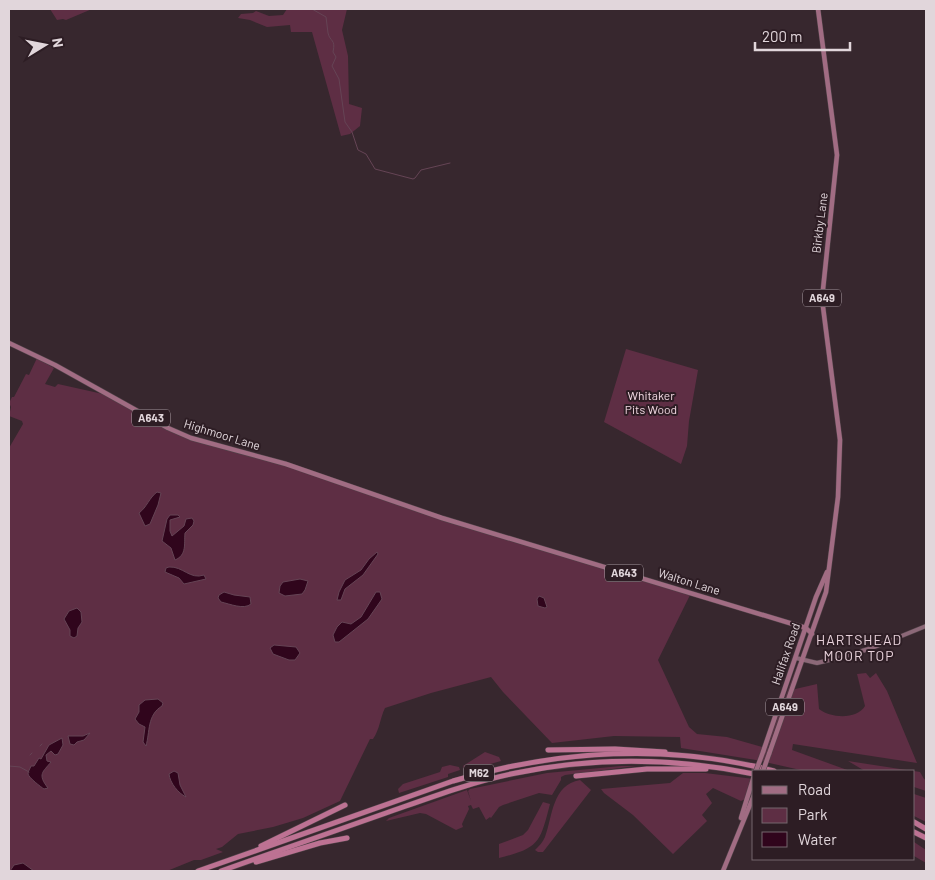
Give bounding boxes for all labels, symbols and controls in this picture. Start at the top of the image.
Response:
north arrow [20,20,70,70]
scale bar [755,20,850,52]
text: 200 m [762,27,802,45]
text: N [49,37,67,49]
street label: Birkby Lane [808,192,830,254]
road number: A649 [803,290,841,306]
park label: Whitaker Pits Wood [625,388,677,416]
road number: A643 [132,409,170,426]
street label: Highmoor Lane [182,416,262,452]
road number: A643 [605,564,643,582]
street label: Walton Lane [657,565,722,597]
street label: Halifax Road [768,621,802,687]
district label: HARTSHEAD MOOR TOP [816,631,902,664]
road number: A649 [766,699,804,716]
road number: M62 [464,764,494,781]
legend [752,770,915,860]
text: Road [798,780,831,798]
text: Park [798,805,828,823]
text: Water [798,830,837,848]

